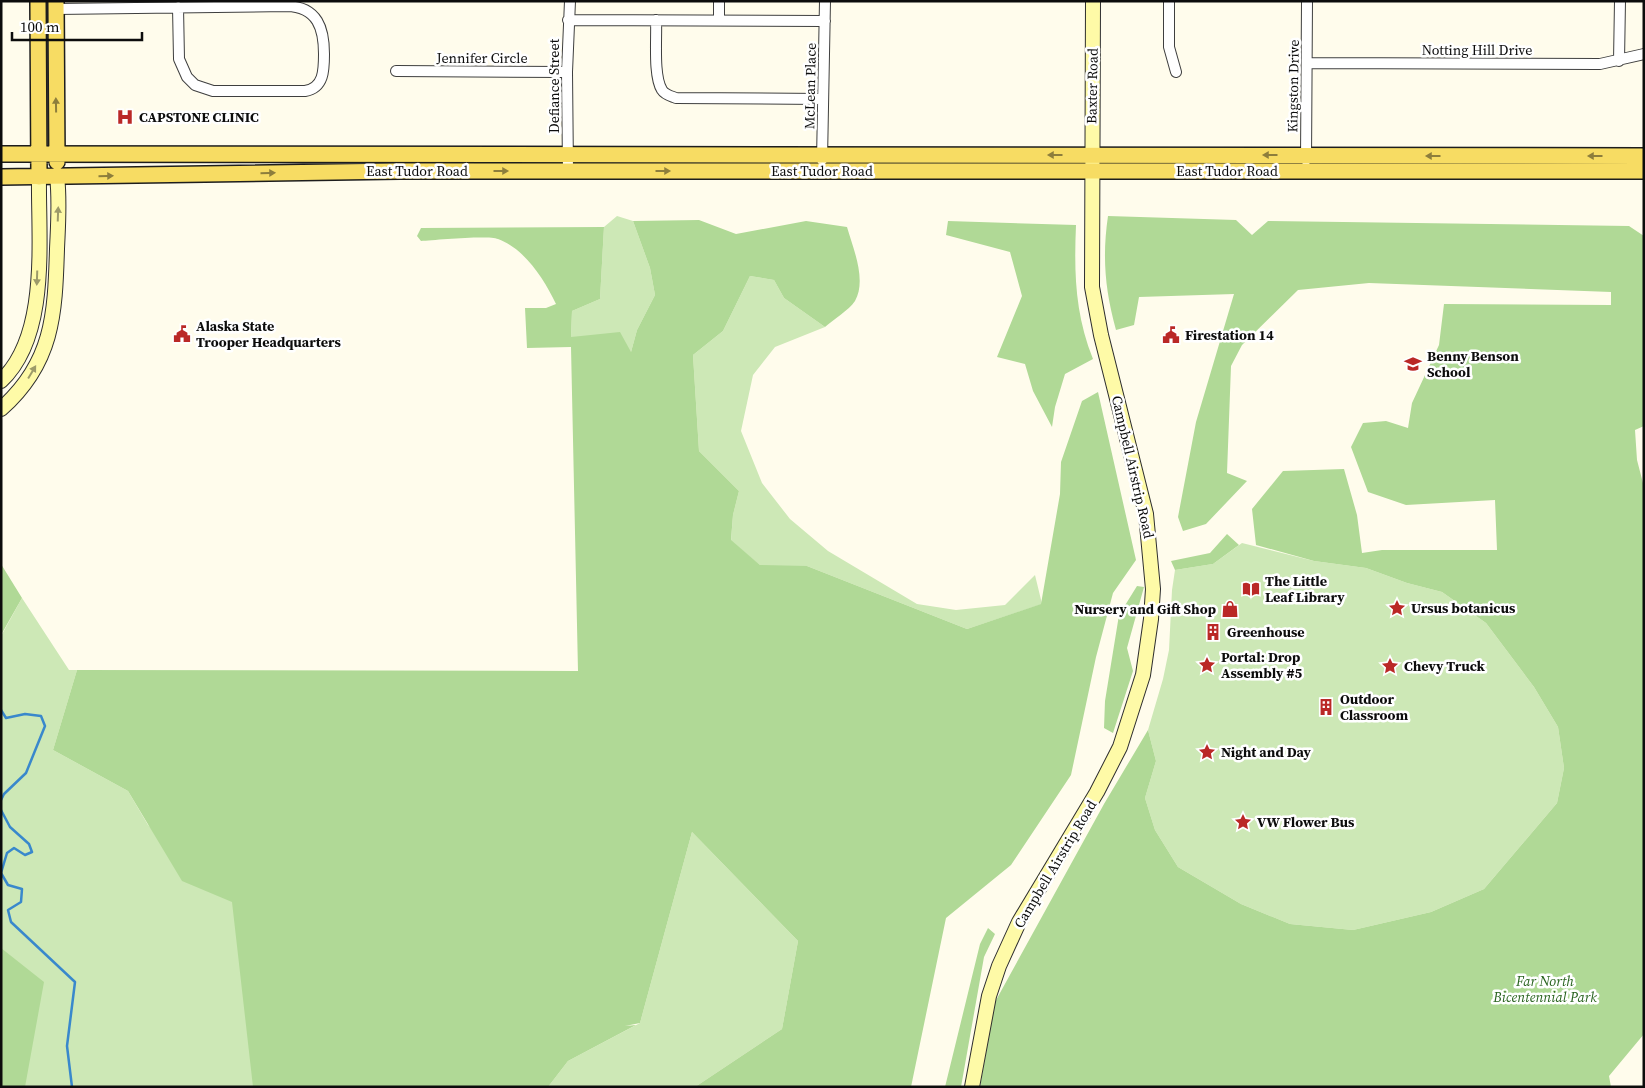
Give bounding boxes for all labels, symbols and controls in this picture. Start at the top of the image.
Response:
scale bar [12,10,142,42]
text: 100 m [20,16,60,37]
street label: Defiance Street [544,38,564,133]
street label: Kingston Drive [1282,39,1304,133]
street label: Notting Hill Drive [1422,40,1532,60]
street label: McLean Place [799,43,821,129]
street label: Jennifer Circle [435,48,528,68]
street label: Baxter Road [1081,48,1103,124]
one-way arrow [52,97,60,113]
hospital icon: CAPSTONE CLINIC [115,107,135,127]
place label: CAPSTONE CLINIC [139,107,259,127]
one-way arrow [1047,151,1063,159]
one-way arrow [1262,151,1278,159]
one-way arrow [1424,152,1440,160]
one-way arrow [1587,152,1603,160]
street label: East Tudor Road [366,161,468,181]
street label: East Tudor Road [771,161,873,181]
street label: East Tudor Road [1176,161,1278,181]
one-way arrow [493,167,509,175]
one-way arrow [656,167,672,175]
one-way arrow [261,169,277,177]
one-way arrow [98,172,114,180]
one-way arrow [54,206,62,222]
one-way arrow [33,270,41,286]
place label: Alaska State Trooper Headquarters [196,316,341,352]
public building icon: Alaska State Trooper Headquarters [172,324,192,344]
public building icon: Firestation 14 [1161,325,1181,345]
place label: Firestation 14 [1185,325,1274,345]
place label: Benny Benson School [1427,346,1519,382]
school or university icon: Benny Benson School [1403,354,1423,374]
one-way arrow [28,366,37,379]
street label: Campbell Airstrip Road [1107,394,1159,540]
place label: The Little Leaf Library [1265,571,1345,607]
library icon: The Little Leaf Library [1241,579,1261,599]
place icon: Ursus botanicus [1387,598,1407,618]
place label: Ursus botanicus [1411,598,1516,618]
place label: Nursery and Gift Shop [1074,599,1216,619]
shop icon: Nursery and Gift Shop [1220,599,1240,619]
building icon: Greenhouse [1203,622,1223,642]
place label: Greenhouse [1227,622,1305,642]
place label: Portal: Drop Assembly #5 [1221,647,1302,683]
place icon: Portal: Drop Assembly #5 [1197,655,1217,675]
place icon: Chevy Truck [1380,656,1400,676]
place label: Chevy Truck [1404,656,1485,676]
place label: Outdoor Classroom [1340,689,1408,725]
building icon: Outdoor Classroom [1316,697,1336,717]
place icon: Night and Day [1197,742,1217,762]
place label: Night and Day [1221,742,1312,762]
street label: Campbell Airstrip Road [1009,796,1101,932]
place icon: VW Flower Bus [1233,812,1253,832]
place label: VW Flower Bus [1257,812,1355,832]
park label: Far North Bicentennial Park [1492,971,1597,1007]

